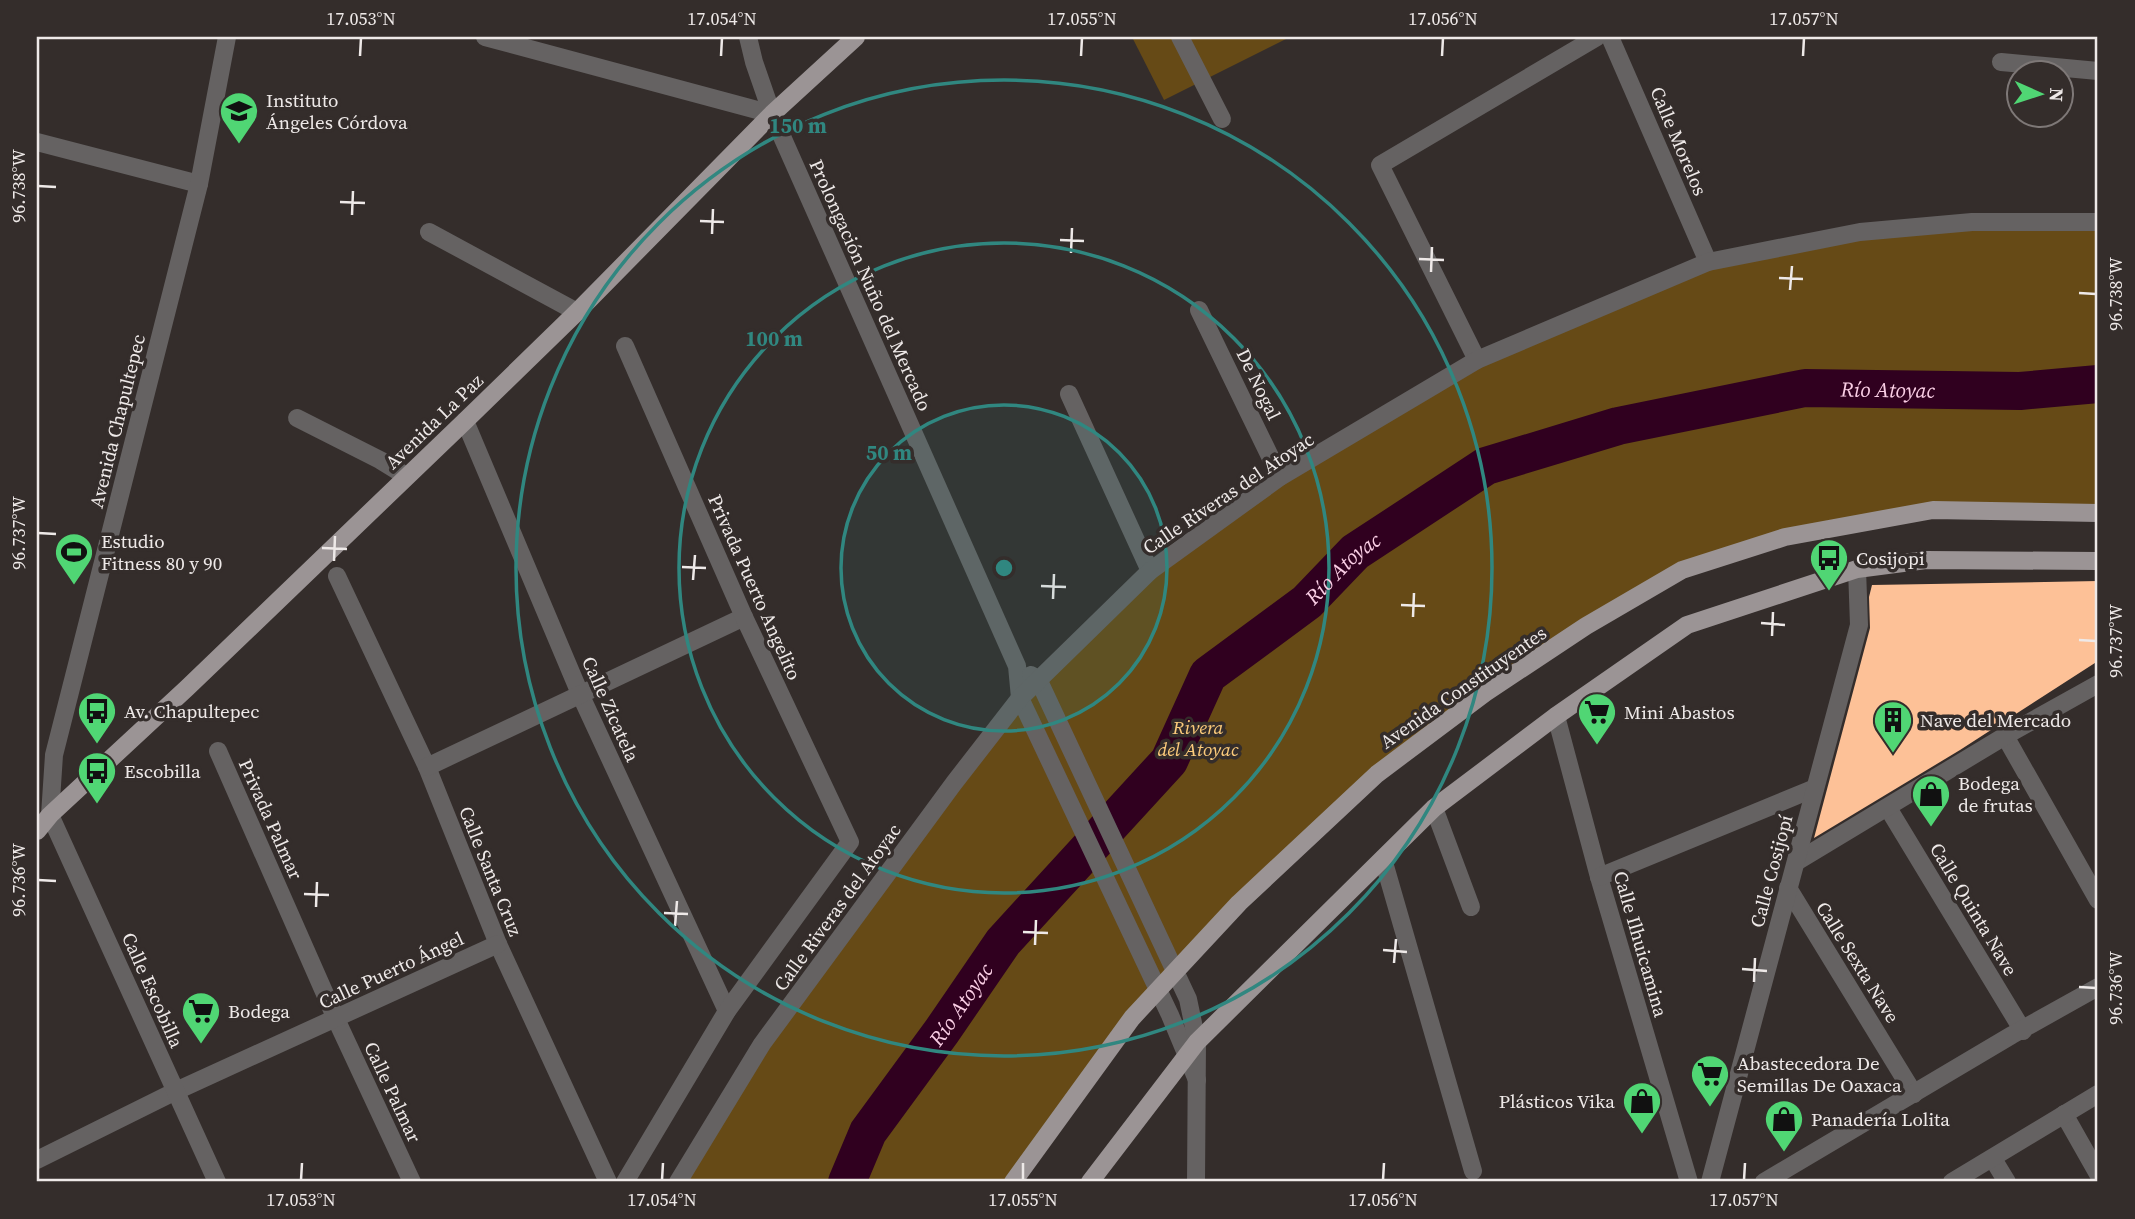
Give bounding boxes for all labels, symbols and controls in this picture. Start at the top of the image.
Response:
text: 17.053°N [326,6,396,31]
text: 17.054°N [687,6,757,31]
text: 17.055°N [1047,6,1117,31]
text: 17.056°N [1408,6,1478,31]
text: 17.057°N [1769,6,1839,31]
north arrow [2006,60,2076,130]
street label: Calle Morelos [1644,83,1714,199]
place label: Instituto Ángeles Córdova [266,87,408,135]
text: N [2044,87,2070,103]
school or university icon: Instituto Ángeles Córdova [218,90,260,145]
text: 150 m [769,111,827,140]
text: 96.738°W [6,149,31,223]
street label: Prolongación Nuño del Mercado [804,155,938,415]
text: 96.738°W [2103,257,2128,331]
text: 100 m [745,324,803,353]
street label: Avenida Chapultepec [83,331,151,511]
street label: De Nogal [1231,344,1288,424]
street label: Avenida La Paz [379,367,489,475]
water label: Río Atoyac [1839,374,1936,404]
street label: Calle Riveras del Atoyac [1137,426,1319,560]
text: 50 m [866,438,912,467]
street label: Privada Puerto Angelito [702,490,808,684]
text: 96.737°W [6,496,31,570]
water label: Río Atoyac [1297,524,1386,611]
place label: Estudio Fitness 80 y 90 [101,528,222,576]
sports icon: Estudio Fitness 80 y 90 [53,531,95,586]
bus stop icon: Cosijopi [1808,537,1850,592]
place label: Cosijopi [1856,545,1925,571]
centre of rings [992,556,1016,580]
text: 96.737°W [2103,604,2128,678]
street label: Avenida Constituyentes [1375,620,1551,754]
street label: Calle Zicatela [576,652,646,766]
bus stop icon: Av. Chapultepec [76,690,118,745]
supermarket icon: Mini Abastos [1576,691,1618,746]
place label: Av. Chapultepec [124,698,260,724]
place label: Mini Abastos [1624,699,1735,725]
building icon: Nave del Mercado [1872,699,1914,754]
place label: Nave del Mercado [1920,707,2071,733]
park label: Rivera del Atoyac [1157,714,1239,762]
bus stop icon: Escobilla [76,750,118,805]
street label: Privada Palmar [233,755,309,883]
place label: Escobilla [124,758,201,784]
place label: Bodega de frutas [1958,770,2033,818]
shop icon: Bodega de frutas [1910,773,1952,828]
street label: Calle Santa Cruz [453,802,529,940]
street label: Calle Cosijopí [1743,811,1799,930]
street label: Calle Riveras del Atoyac [767,818,907,996]
street label: Calle Quinta Nave [1924,838,2024,980]
text: 96.736°W [6,843,31,917]
street label: Calle Ilhuicamina [1608,868,1674,1020]
street label: Calle Sexta Nave [1810,896,1906,1028]
street label: Calle Puerto Ángel [314,925,468,1015]
street label: Calle Escobilla [116,928,190,1052]
text: 96.736°W [2103,951,2128,1025]
water label: Río Atoyac [921,957,999,1052]
supermarket icon: Bodega [180,990,222,1045]
place label: Bodega [228,998,290,1024]
street label: Calle Palmar [358,1037,428,1147]
place label: Abastecedora De Semillas De Oaxaca [1737,1050,1902,1098]
supermarket icon: Abastecedora De Semillas De Oaxaca [1689,1053,1731,1108]
shop icon: Plásticos Vika [1621,1080,1663,1135]
place label: Plásticos Vika [1499,1088,1615,1114]
shop icon: Panadería Lolita [1763,1098,1805,1153]
place label: Panadería Lolita [1811,1106,1950,1132]
text: 17.053°N [266,1187,336,1212]
text: 17.054°N [627,1187,697,1212]
text: 17.055°N [988,1187,1058,1212]
text: 17.056°N [1348,1187,1418,1212]
text: 17.057°N [1709,1187,1779,1212]

